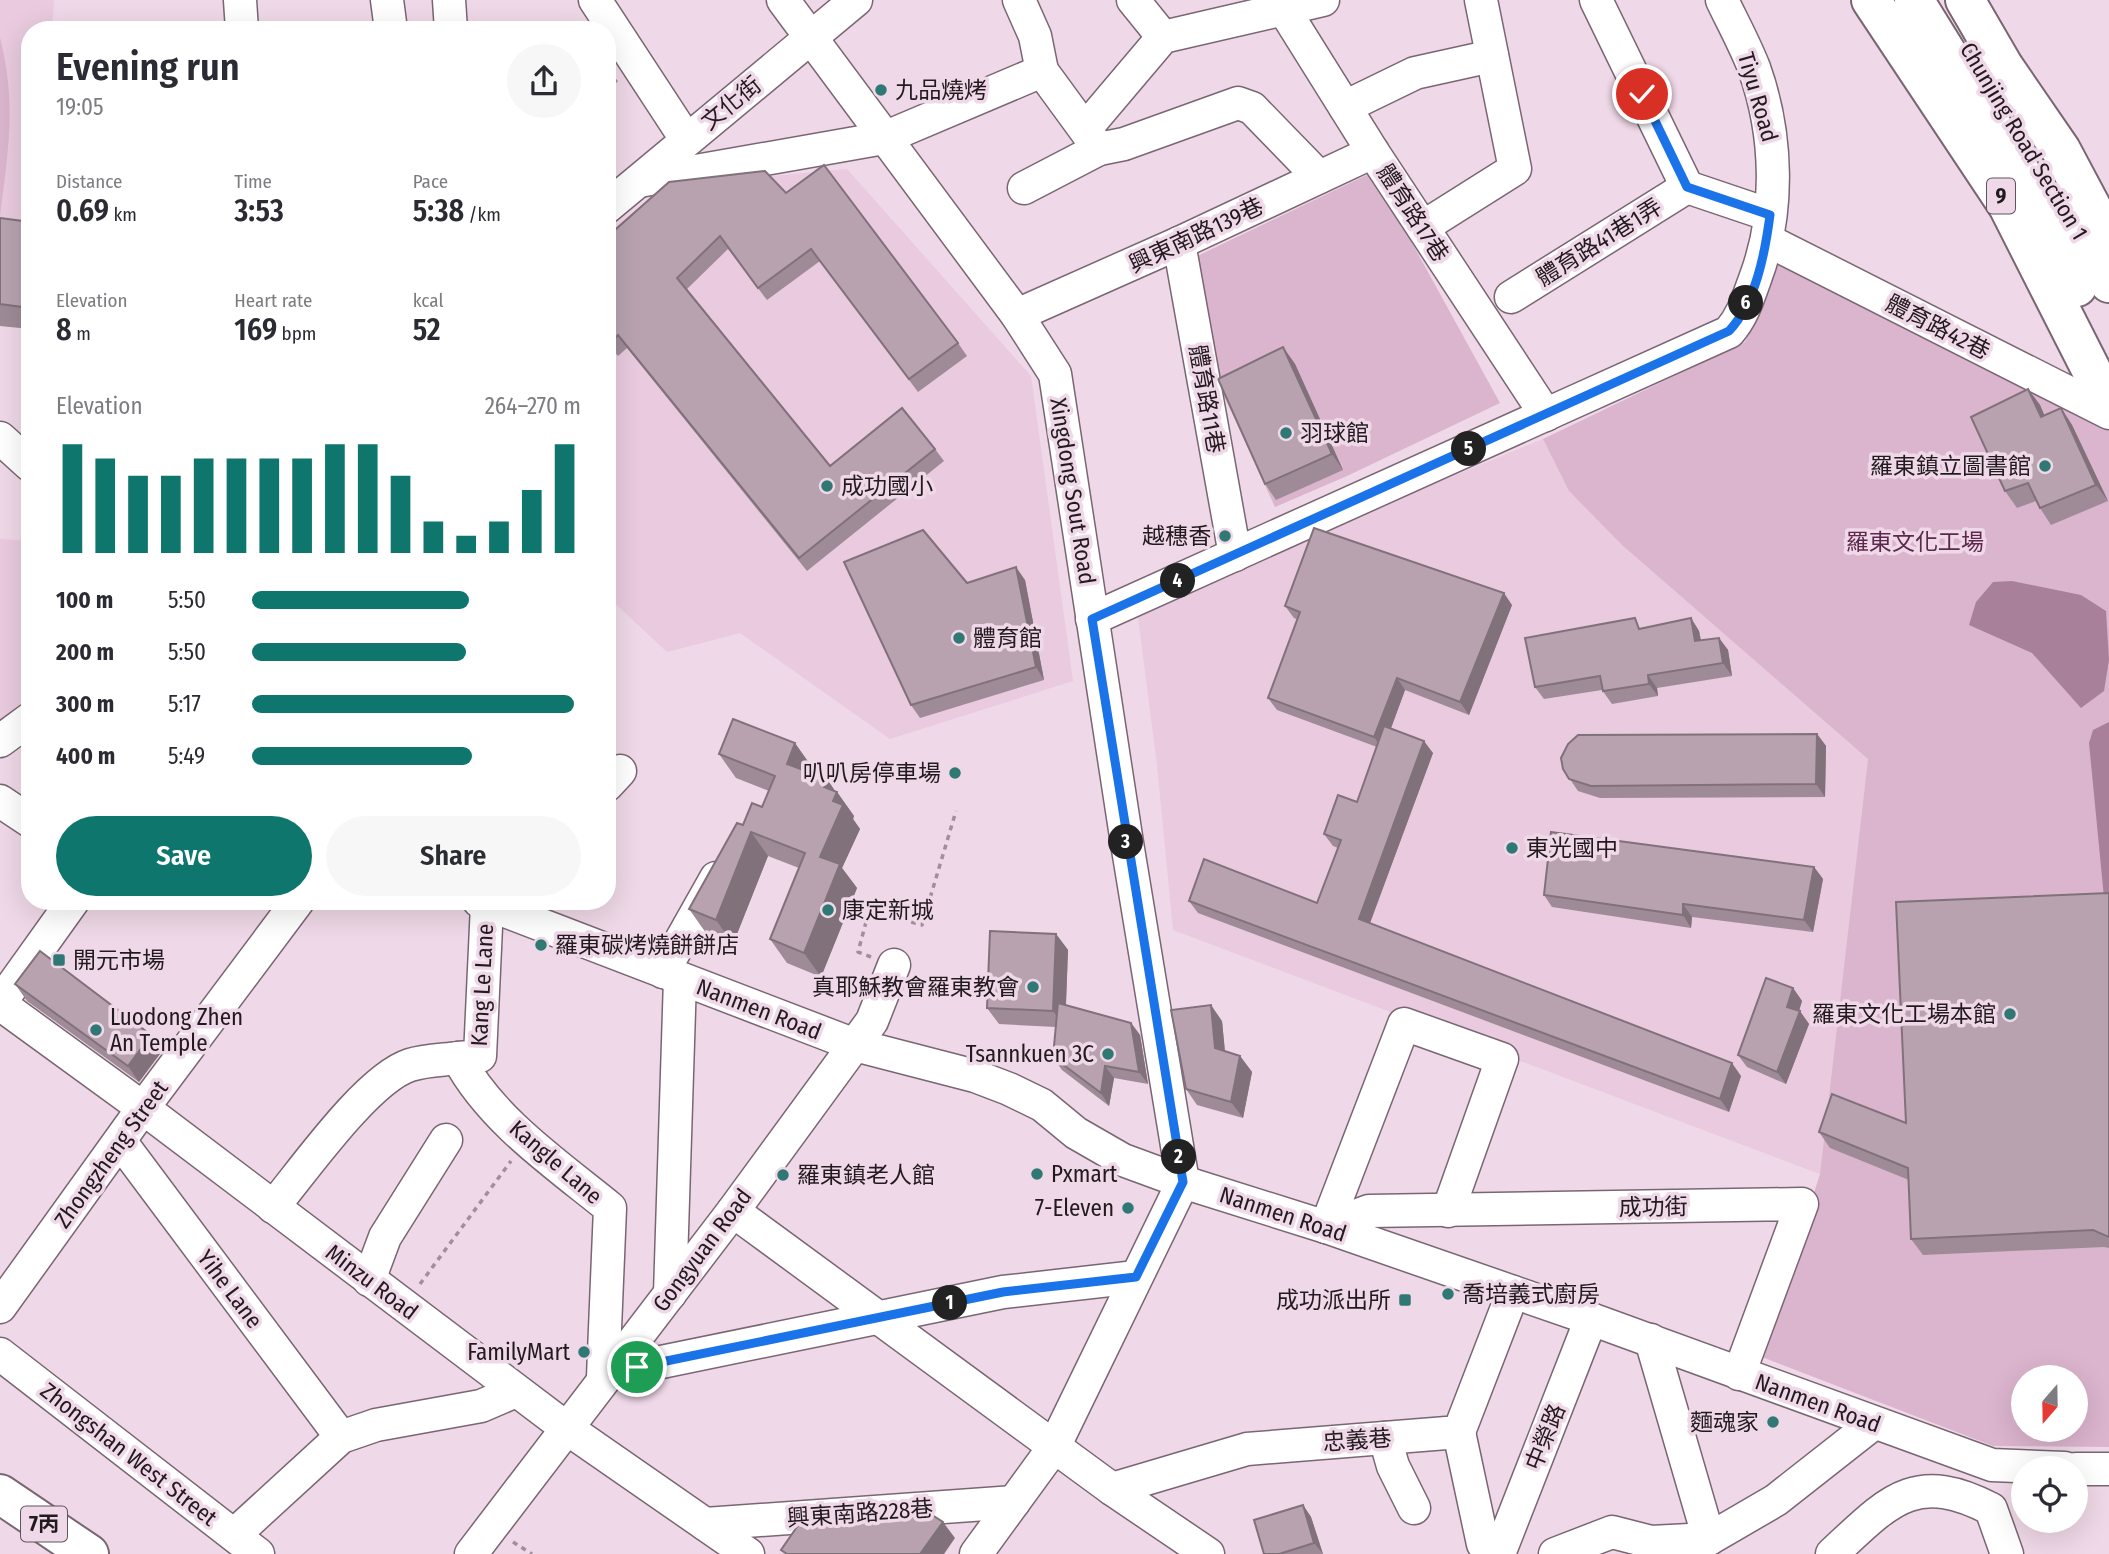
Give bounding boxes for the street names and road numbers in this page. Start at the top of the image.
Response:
street label: Chunjing Road Section 1 [1954,37,2094,245]
street label: Tiyu Road [1732,49,1784,145]
street label: 文化街 [695,70,767,136]
street label: 體育路17巷 [1371,159,1455,267]
road number: 9 [1987,178,2015,214]
street label: 興東南路139巷 [1124,192,1268,278]
street label: 體育路41巷1弄 [1531,192,1667,292]
street label: 體育路42巷 [1881,289,1995,365]
street label: 體育路11巷 [1184,343,1230,455]
street label: Xingdong Sout Road [1044,396,1102,586]
street label: Kang Le Lane [465,923,499,1047]
street label: Nanmen Road [693,972,825,1046]
street label: Zhongzheng Street [48,1074,174,1233]
street label: Kangle Lane [504,1114,608,1210]
street label: Nanmen Road [1216,1180,1350,1248]
street label: Gongyuan Road [647,1183,757,1317]
street label: 成功街 [1618,1192,1688,1222]
street label: Minzu Road [320,1238,424,1326]
street label: Yihe Lane [191,1244,269,1334]
street label: Nanmen Road [1751,1367,1885,1439]
street label: Zhongshan West Street [35,1376,223,1532]
street label: 中榮路 [1519,1400,1571,1474]
street label: 忠義巷 [1322,1424,1392,1456]
street label: 興東南路228巷 [786,1494,934,1532]
road number: 7丙 [21,1506,67,1542]

